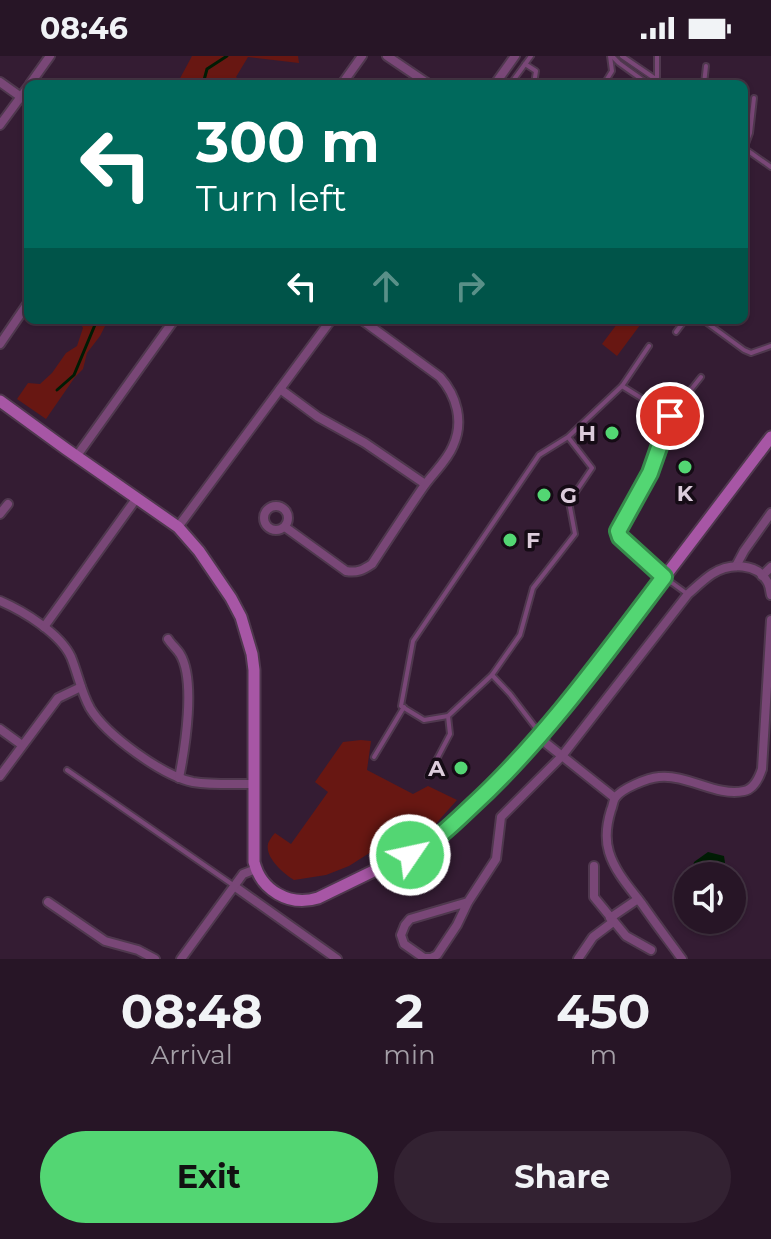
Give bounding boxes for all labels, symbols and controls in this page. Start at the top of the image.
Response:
text: 08:46 [40,10,128,47]
text: 300 m [196,108,380,176]
icon: left [64,112,168,216]
text: Turn left [196,176,347,220]
icon: left [280,264,324,308]
icon: ahead [364,264,408,308]
icon: right [448,264,492,308]
pin [636,382,704,450]
icon: arrive [648,394,692,438]
place label: H [578,420,596,447]
marker: H [603,424,621,442]
marker: K [676,458,694,476]
place label: K [677,480,694,507]
place label: G [560,482,577,509]
marker: G [535,486,553,504]
place label: F [526,527,540,554]
marker: F [501,531,519,549]
place label: A [427,755,446,782]
marker: A [452,759,470,777]
position arrow [368,813,452,897]
map controls [674,862,746,934]
button: sound [674,862,746,934]
text: 08:48 [121,982,263,1040]
text: 2 [395,982,424,1040]
text: 450 [556,982,650,1040]
text: Arrival [151,1039,233,1071]
text: min [383,1039,436,1071]
text: m [589,1039,617,1071]
button: Exit [40,1131,378,1223]
button: Share [394,1131,731,1223]

